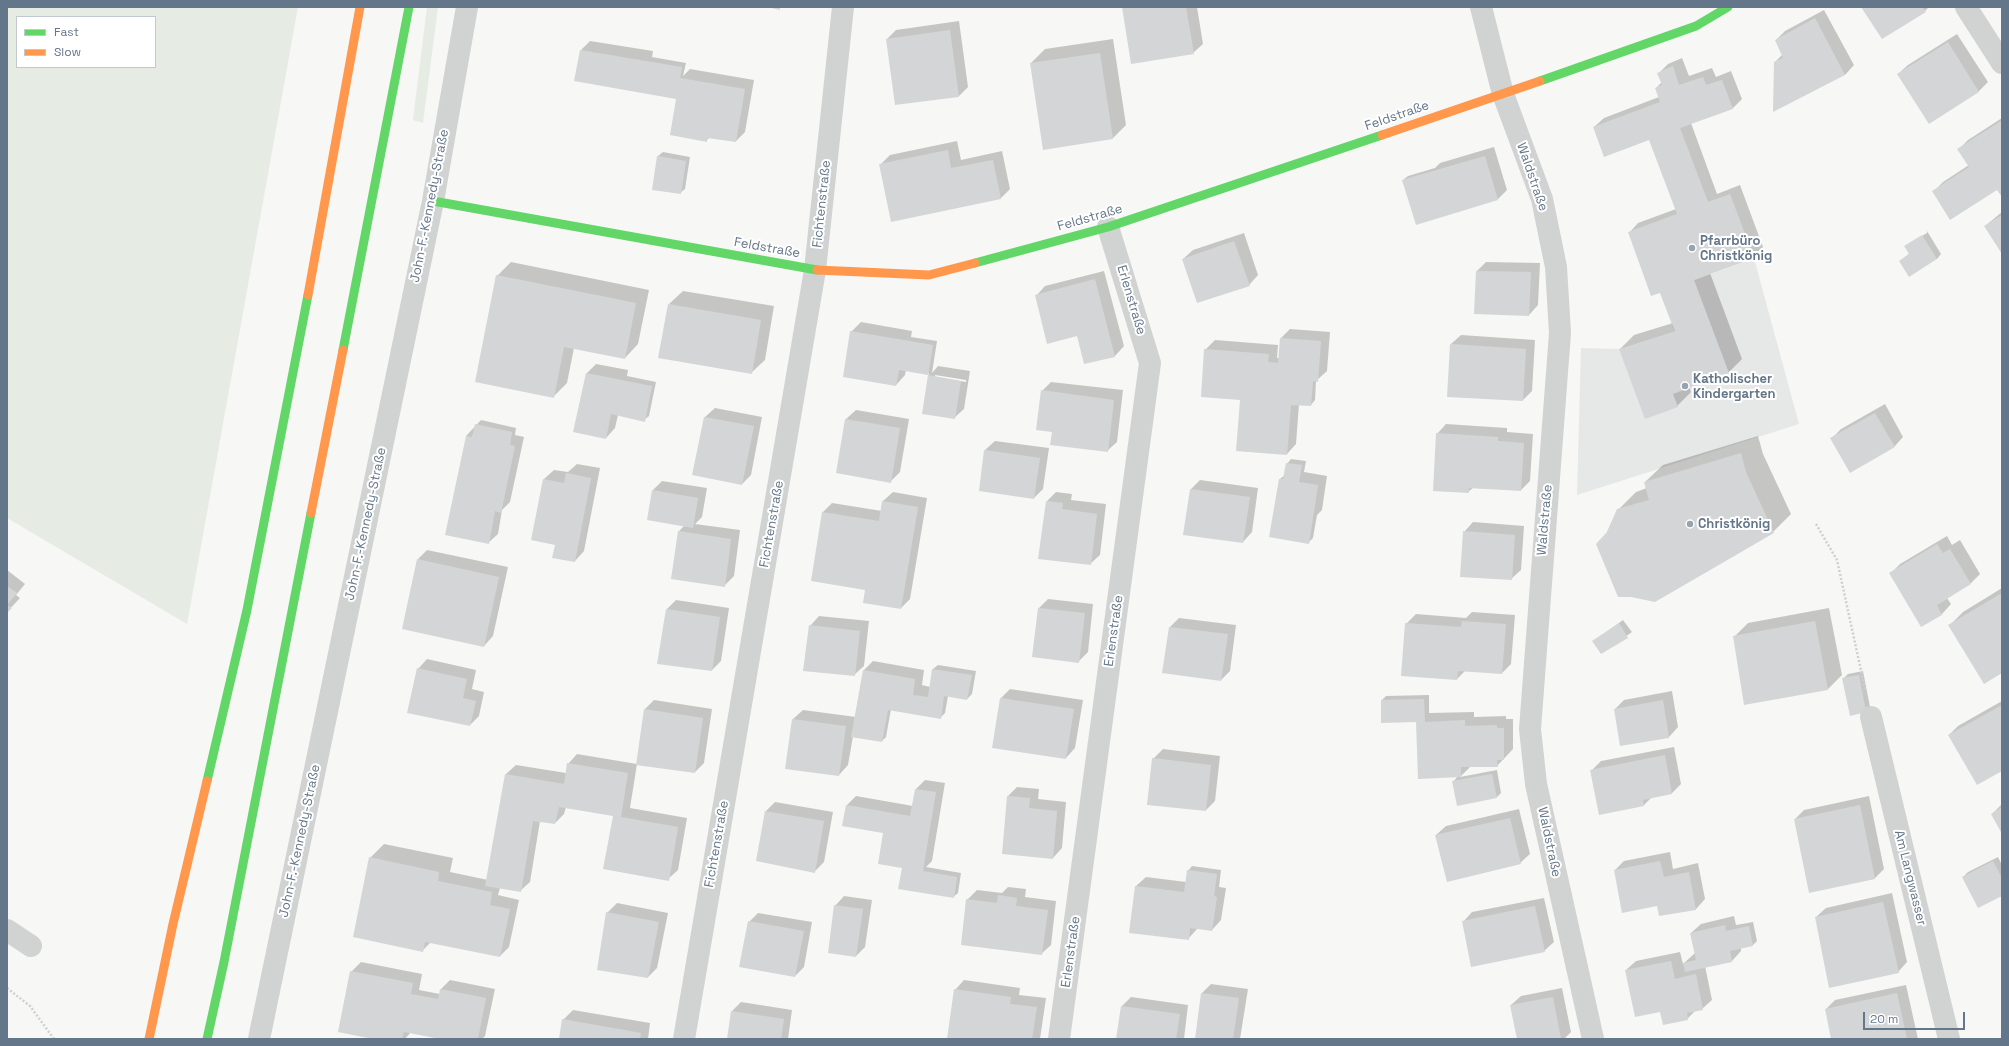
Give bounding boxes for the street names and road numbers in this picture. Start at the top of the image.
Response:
street label: Feldstraße [1363,98,1431,134]
street label: John-F.-Kennedy-Straße [407,128,453,284]
street label: Waldstraße [1513,141,1551,213]
street label: Fichtenstraße [810,159,834,249]
street label: Feldstraße [1056,201,1124,235]
street label: Feldstraße [733,235,801,261]
street label: Erlenstraße [1113,263,1149,337]
street label: John-F.-Kennedy-Straße [342,446,390,602]
street label: Fichtenstraße [757,479,787,569]
street label: Waldstraße [1534,484,1556,556]
street label: Erlenstraße [1101,594,1127,668]
street label: John-F.-Kennedy-Straße [276,763,324,919]
street label: Fichtenstraße [702,799,732,889]
street label: Waldstraße [1534,806,1564,878]
street label: Am Langwasser [1891,829,1929,927]
street label: Erlenstraße [1058,915,1084,989]

